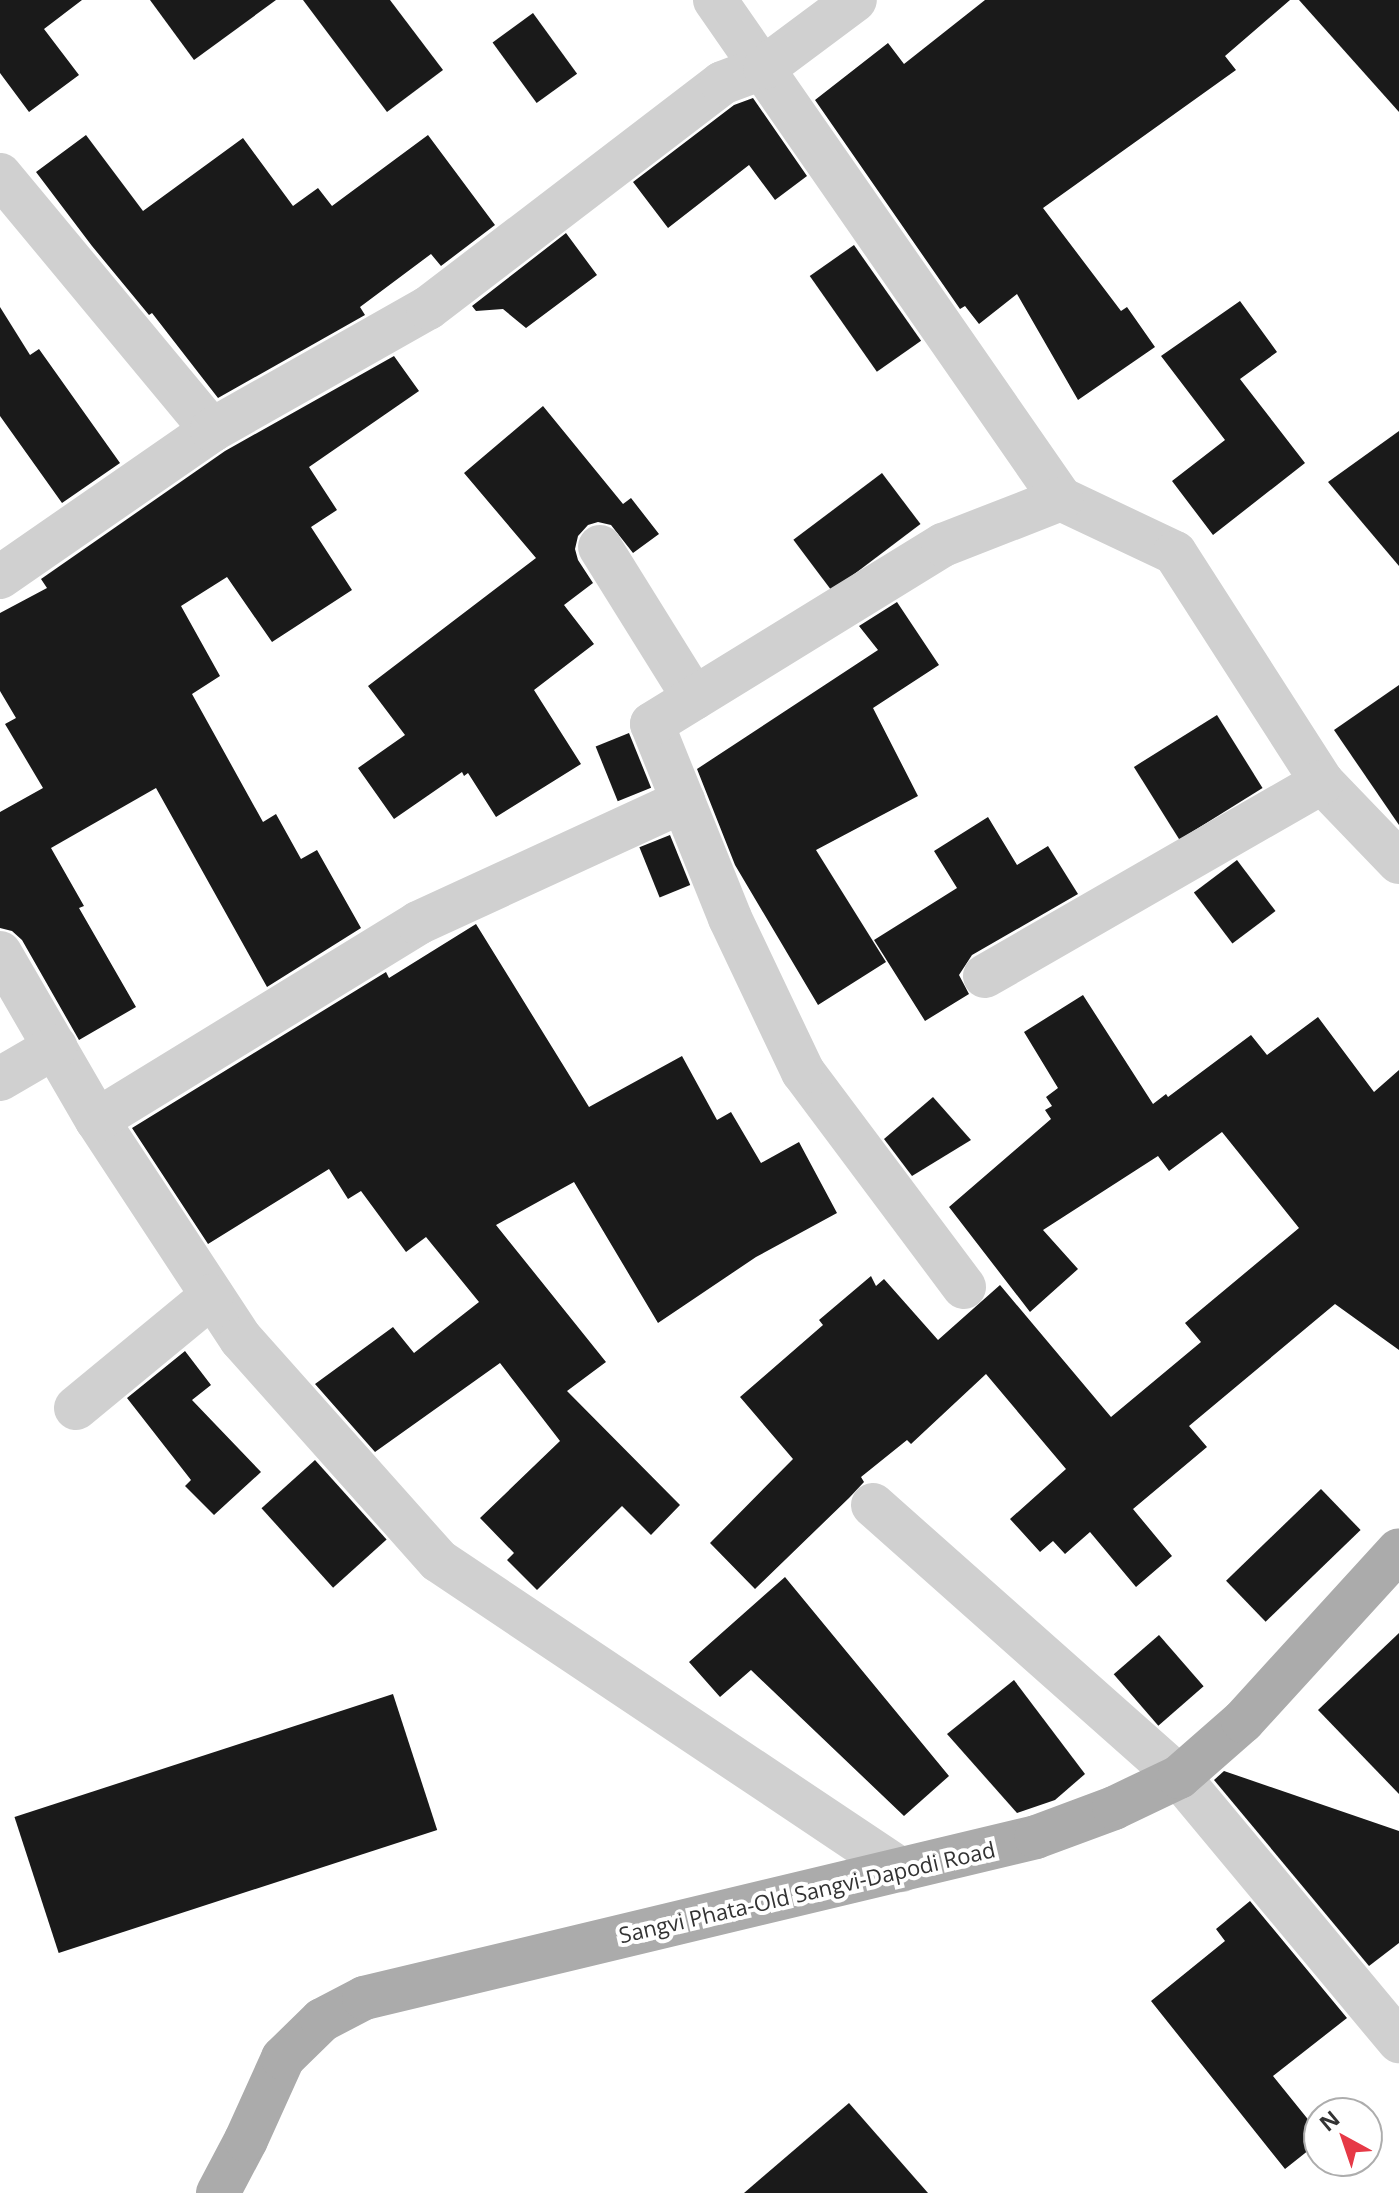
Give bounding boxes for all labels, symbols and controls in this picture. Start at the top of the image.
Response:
street label: Sangvi Phata-Old Sangvi-Dapodi Road [616,1836,998,1948]
north arrow [1303,2097,1383,2177]
text: N [1312,2103,1345,2137]

